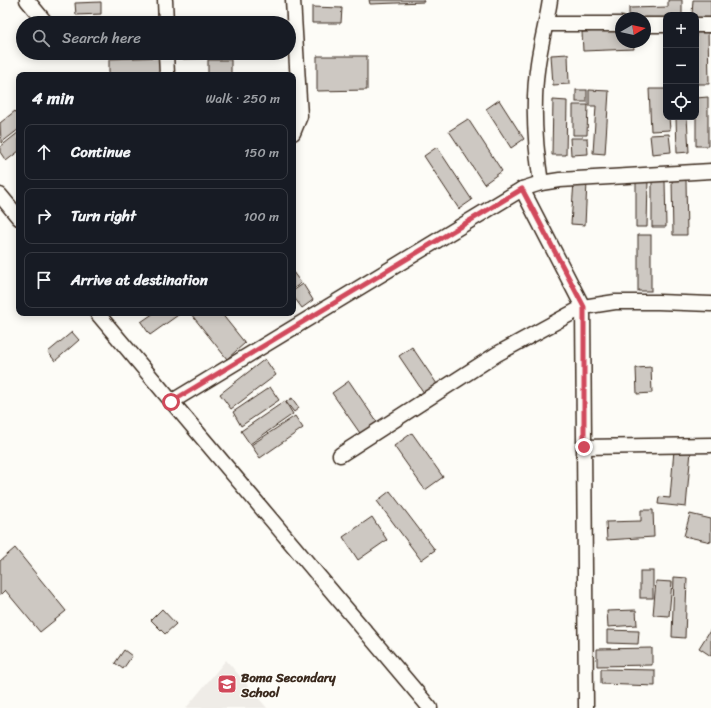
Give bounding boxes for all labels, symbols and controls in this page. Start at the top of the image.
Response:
north arrow [615,12,651,48]
map controls [663,12,699,120]
button: + [663,12,699,48]
search box [16,16,296,60]
text: Search here [62,25,141,51]
icon: search [30,27,52,49]
button: − [663,48,699,84]
text: 4 min [32,83,74,113]
button: locate [663,84,699,120]
text: Walk · 250 m [206,87,280,110]
text: Continue [71,139,131,165]
icon: ahead [33,141,55,163]
text: 150 m [244,141,279,164]
text: Turn right [71,203,136,229]
icon: right [33,205,55,227]
text: 100 m [244,205,279,228]
text: Arrive at destination [71,267,208,293]
icon: arrive [33,269,55,291]
route start [162,393,180,411]
route end [575,438,593,456]
place label: Boma Secondary School [240,666,336,704]
school or university icon: Boma Secondary School [216,673,238,695]

